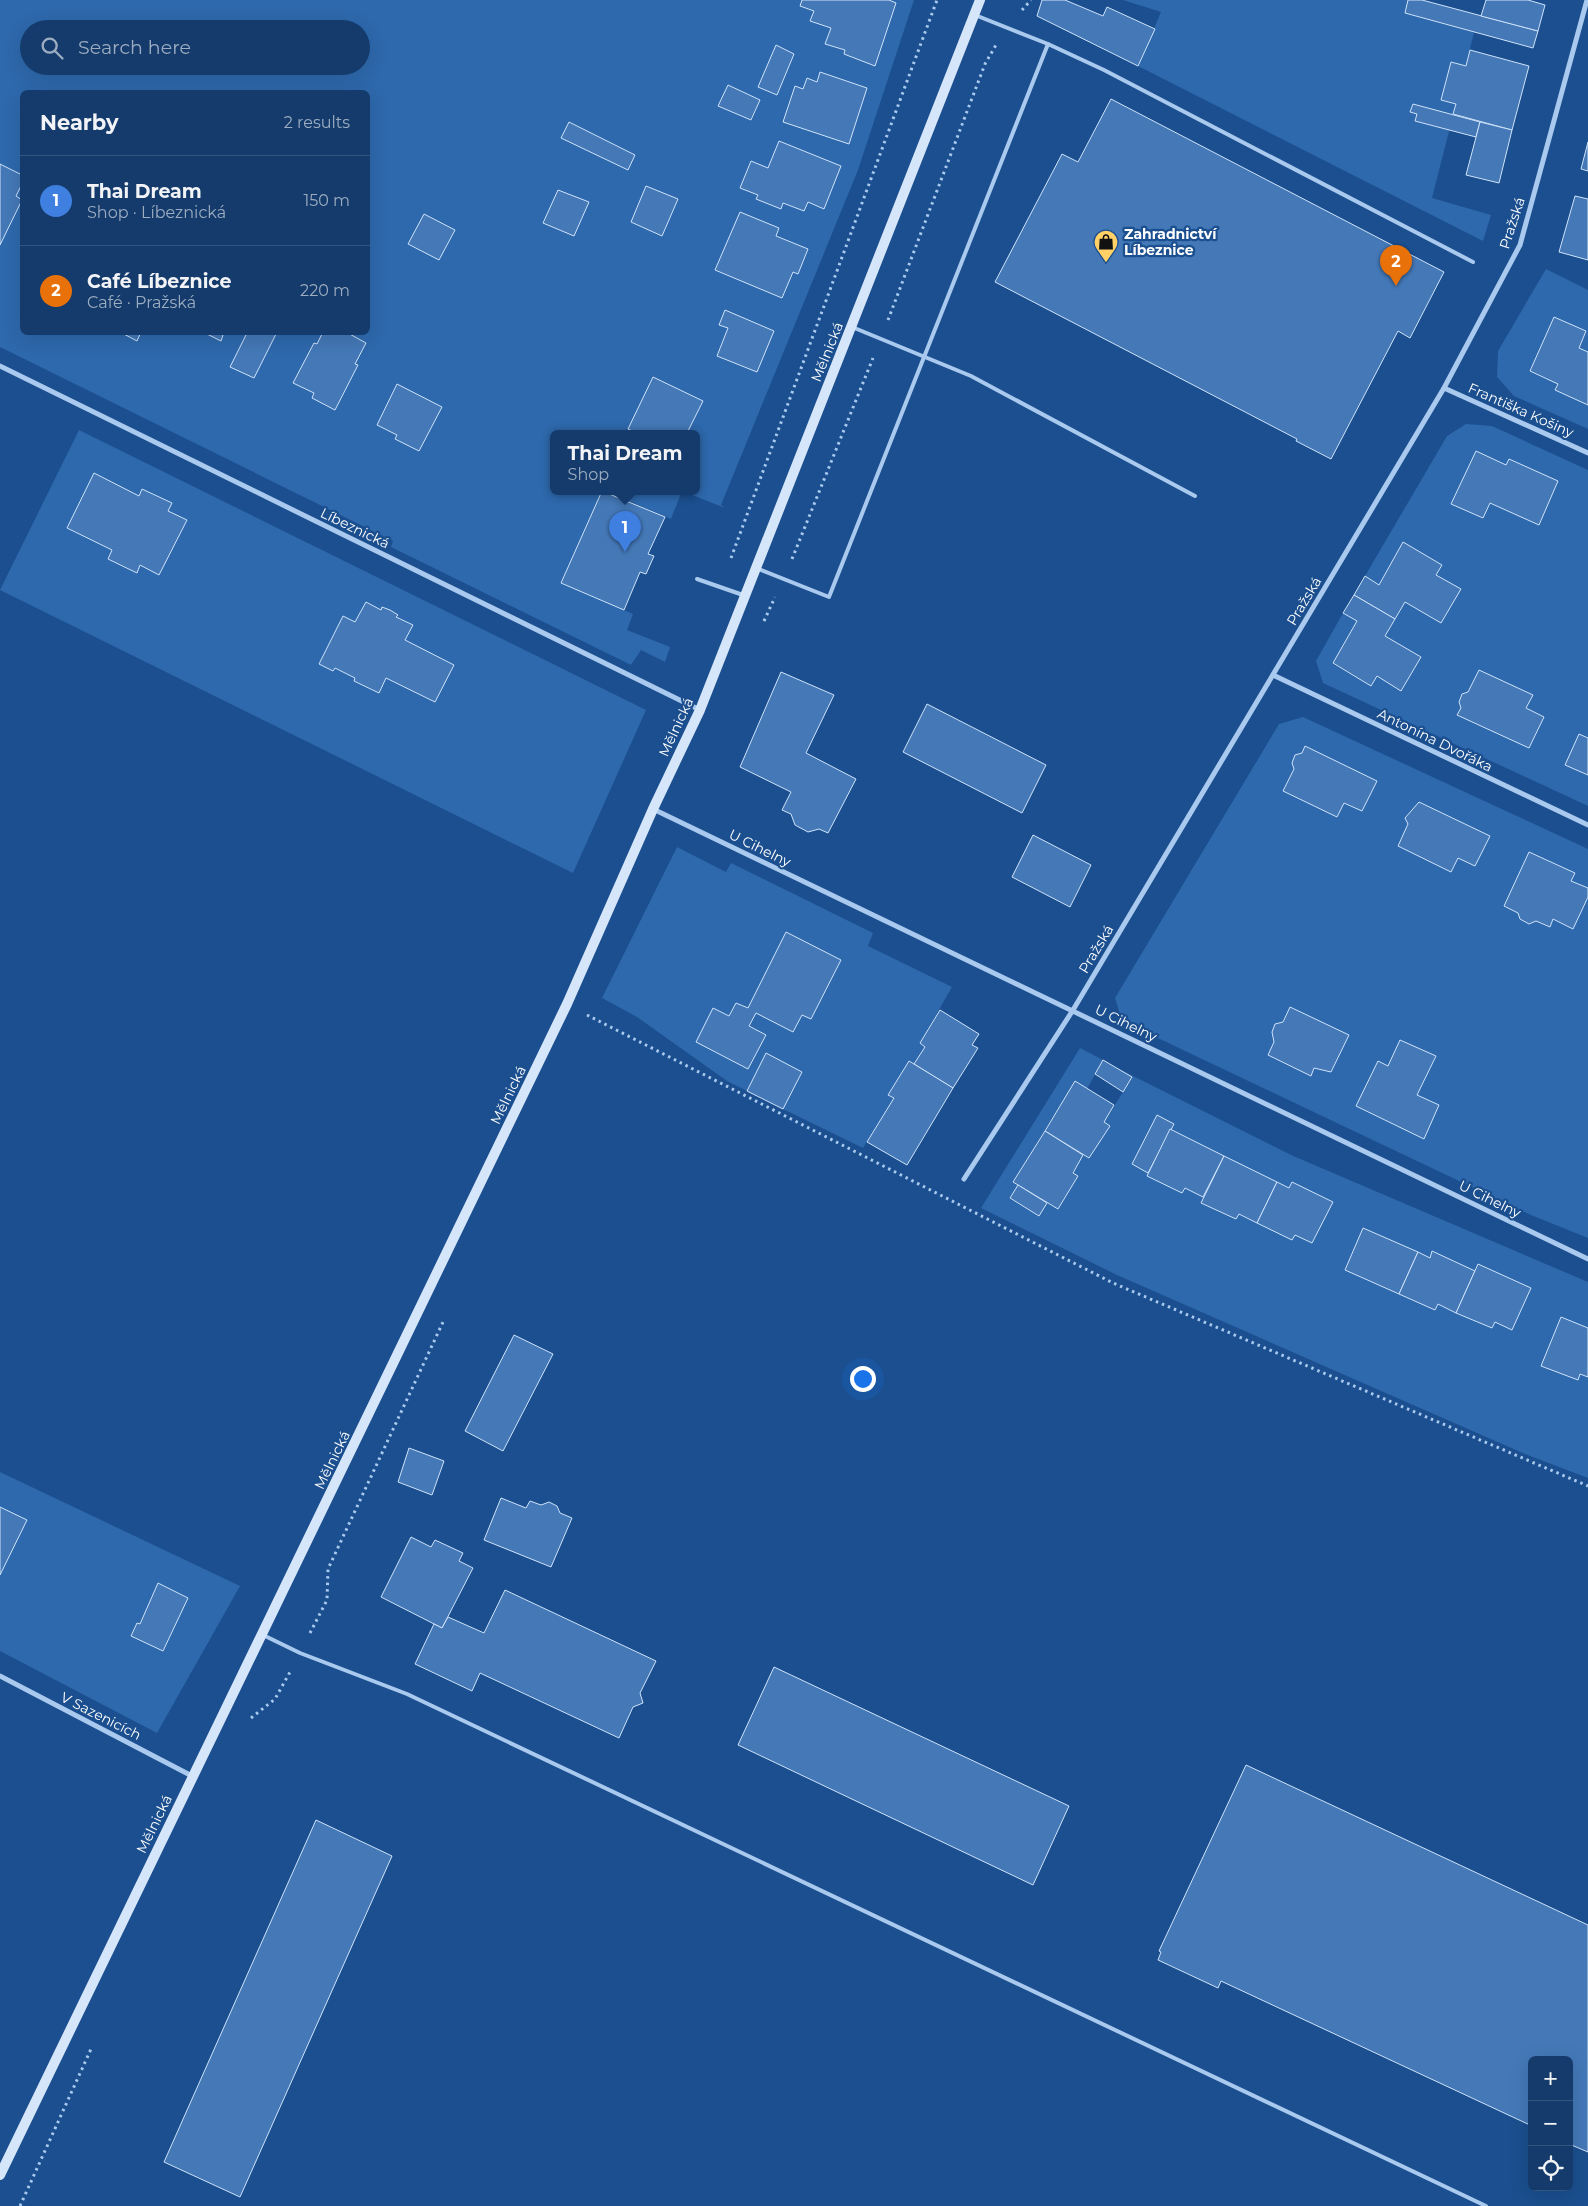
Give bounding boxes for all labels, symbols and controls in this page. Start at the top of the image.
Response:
search box [20,20,370,75]
icon: search [38,34,66,62]
text: Search here [78,36,191,59]
text: Nearby [40,110,119,135]
text: 2 results [284,113,350,132]
text: Thai Dream [87,180,202,203]
text: 1 [53,191,59,210]
text: 150 m [303,191,350,210]
street label: Pražská [1495,195,1529,251]
text: Shop · Líbeznická [87,203,226,222]
place label: Zahradnictví Líbeznice [1124,225,1218,259]
shop icon: Zahradnictví Líbeznice [1093,229,1119,263]
pin: 2 [1380,245,1412,286]
text: Café Líbeznice [87,270,231,293]
text: 2 [51,281,61,300]
text: 220 m [300,281,350,300]
text: Café · Pražská [87,293,196,312]
street label: Mělnická [807,319,847,385]
street label: Františka Košiny [1465,379,1577,442]
popup [550,430,700,495]
text: Thai Dream [568,442,682,465]
text: Shop [568,465,609,484]
street label: Líbeznická [318,504,392,552]
pin: 1 [609,511,641,552]
street label: Pražská [1283,573,1325,629]
street label: Mělnická [655,695,697,759]
street label: Antonína Dvořáka [1375,704,1495,776]
street label: U Cihelny [726,825,794,871]
street label: Pražská [1075,921,1117,977]
street label: U Cihelny [1092,1000,1160,1046]
street label: Mělnická [486,1063,530,1127]
street label: U Cihelny [1456,1176,1524,1222]
your location [850,1366,876,1392]
street label: Mělnická [310,1428,354,1492]
street label: V Sazenicích [58,1688,144,1744]
street label: Mělnická [132,1792,176,1856]
map controls [1528,2056,1573,2191]
button: + [1528,2056,1573,2101]
button: − [1528,2101,1573,2146]
button: locate [1528,2146,1573,2191]

